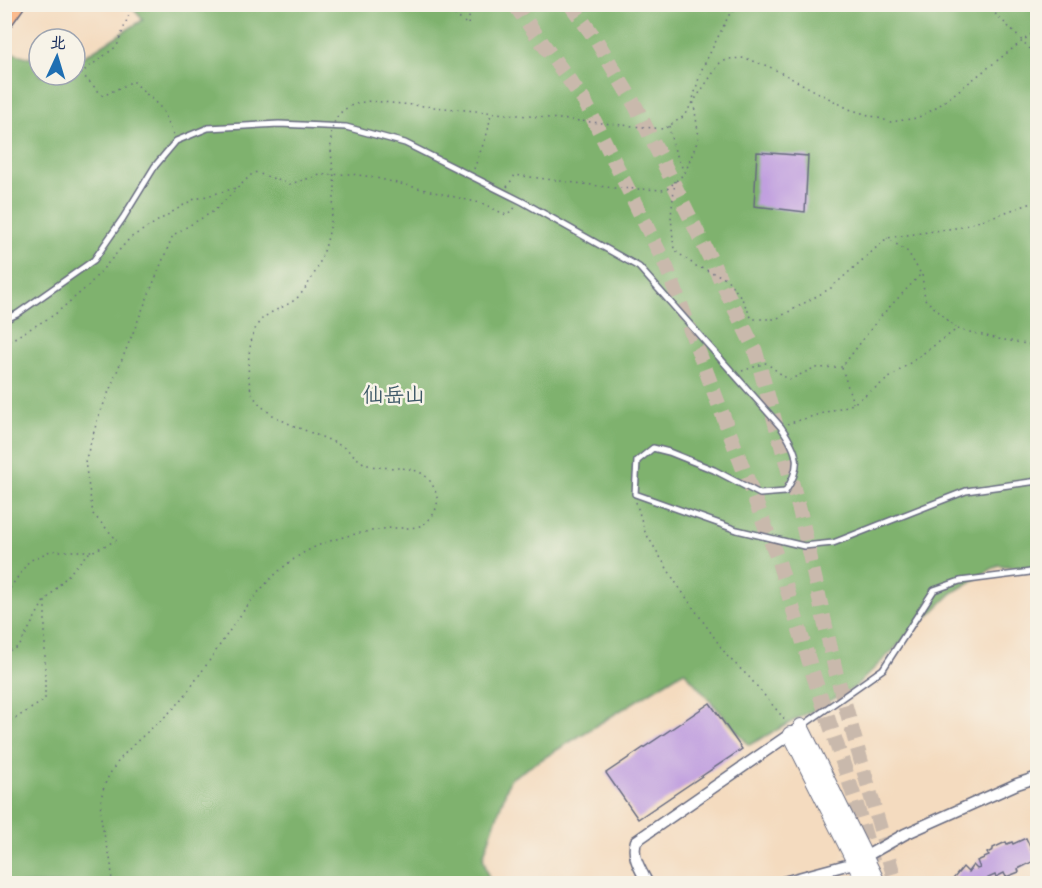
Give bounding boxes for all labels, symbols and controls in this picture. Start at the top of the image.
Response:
north arrow [27,27,87,87]
text: 北 [49,31,67,54]
park label: 仙岳山 [363,380,426,409]

